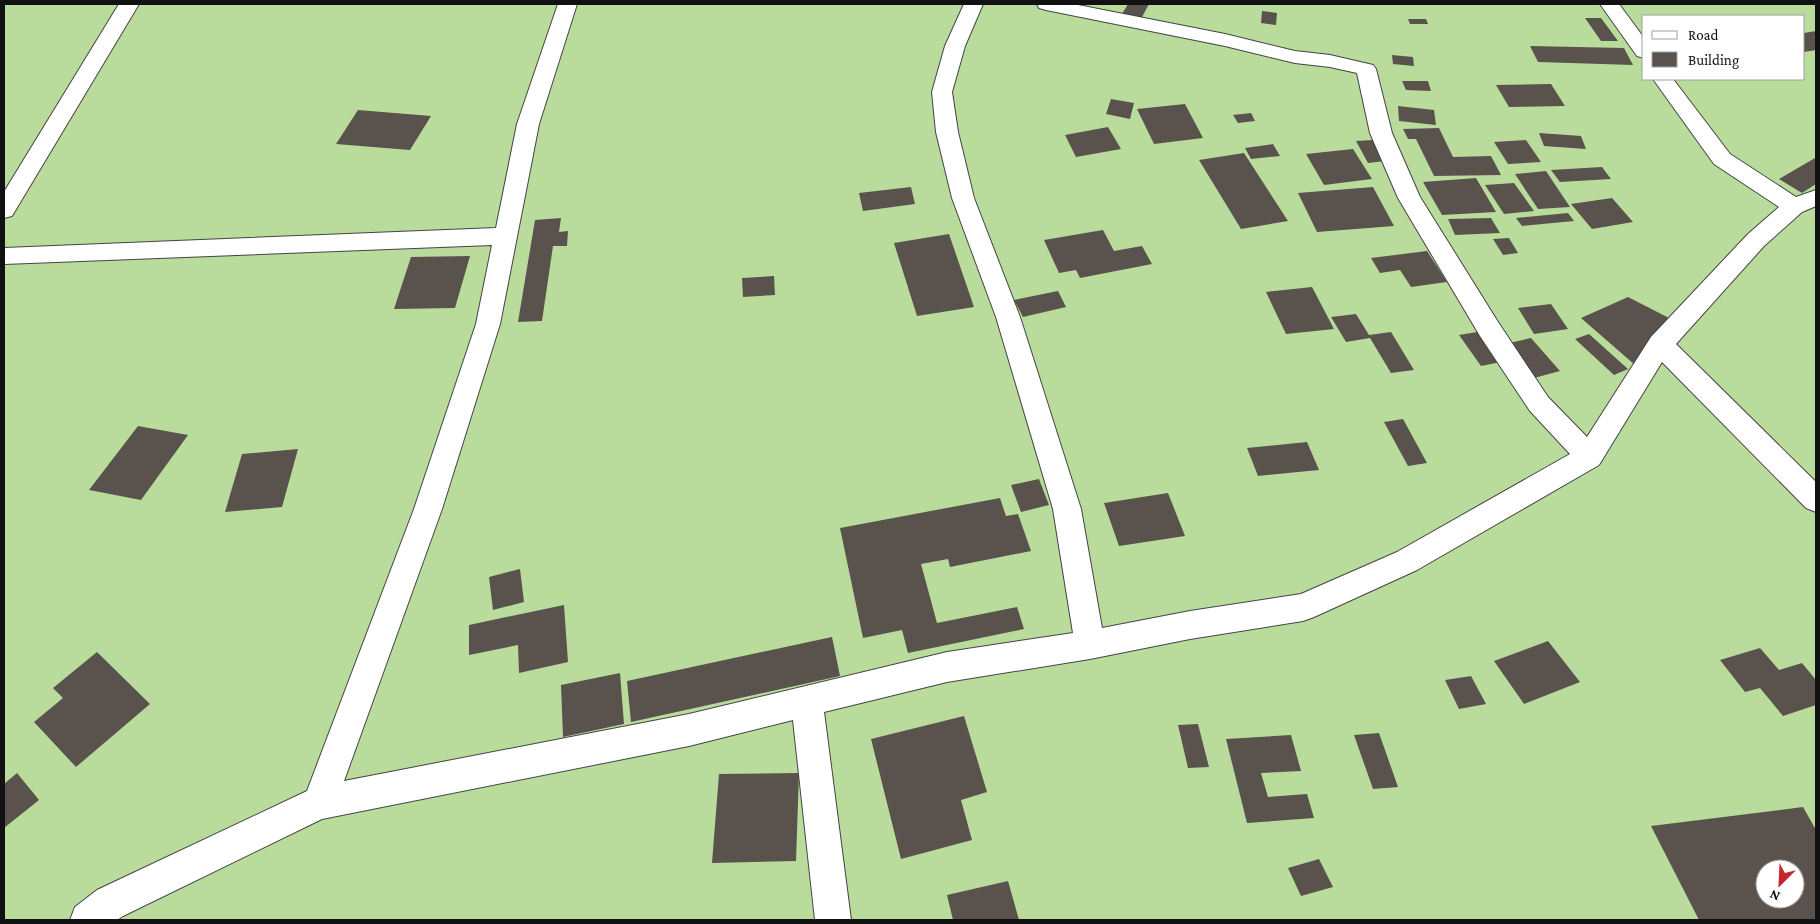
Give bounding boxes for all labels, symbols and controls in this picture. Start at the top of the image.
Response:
legend [1642,15,1805,80]
text: Road [1688,27,1719,43]
text: Building [1688,52,1739,69]
north arrow [1755,859,1805,909]
text: N [1767,886,1782,905]

